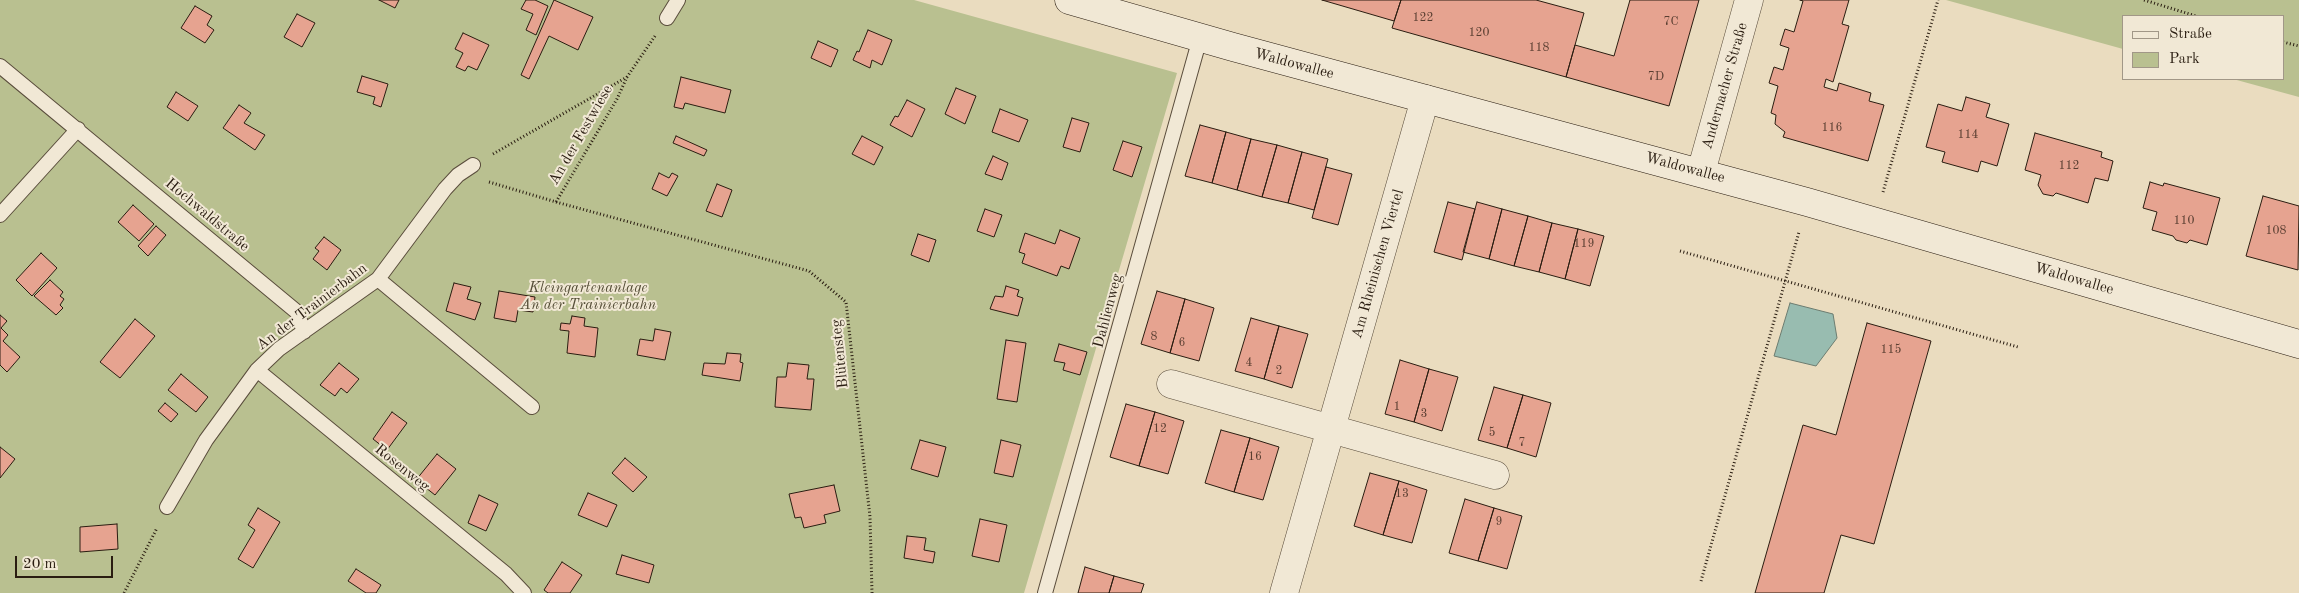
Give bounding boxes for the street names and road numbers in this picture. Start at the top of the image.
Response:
street label: Andernacher Straße [1698,21,1752,151]
street label: Waldowallee [1252,45,1336,83]
street label: An der Festwiese [545,82,617,188]
street label: Waldowallee [1643,149,1727,187]
street label: Hochwaldstraße [161,175,253,255]
street label: Am Rheinischen Viertel [1348,187,1408,341]
street label: Waldowallee [2032,259,2116,299]
street label: An der Trainierbahn [253,260,371,354]
street label: Dahlienweg [1089,272,1127,350]
street label: Blütensteg [827,319,853,389]
street label: Rosenweg [371,440,433,496]

